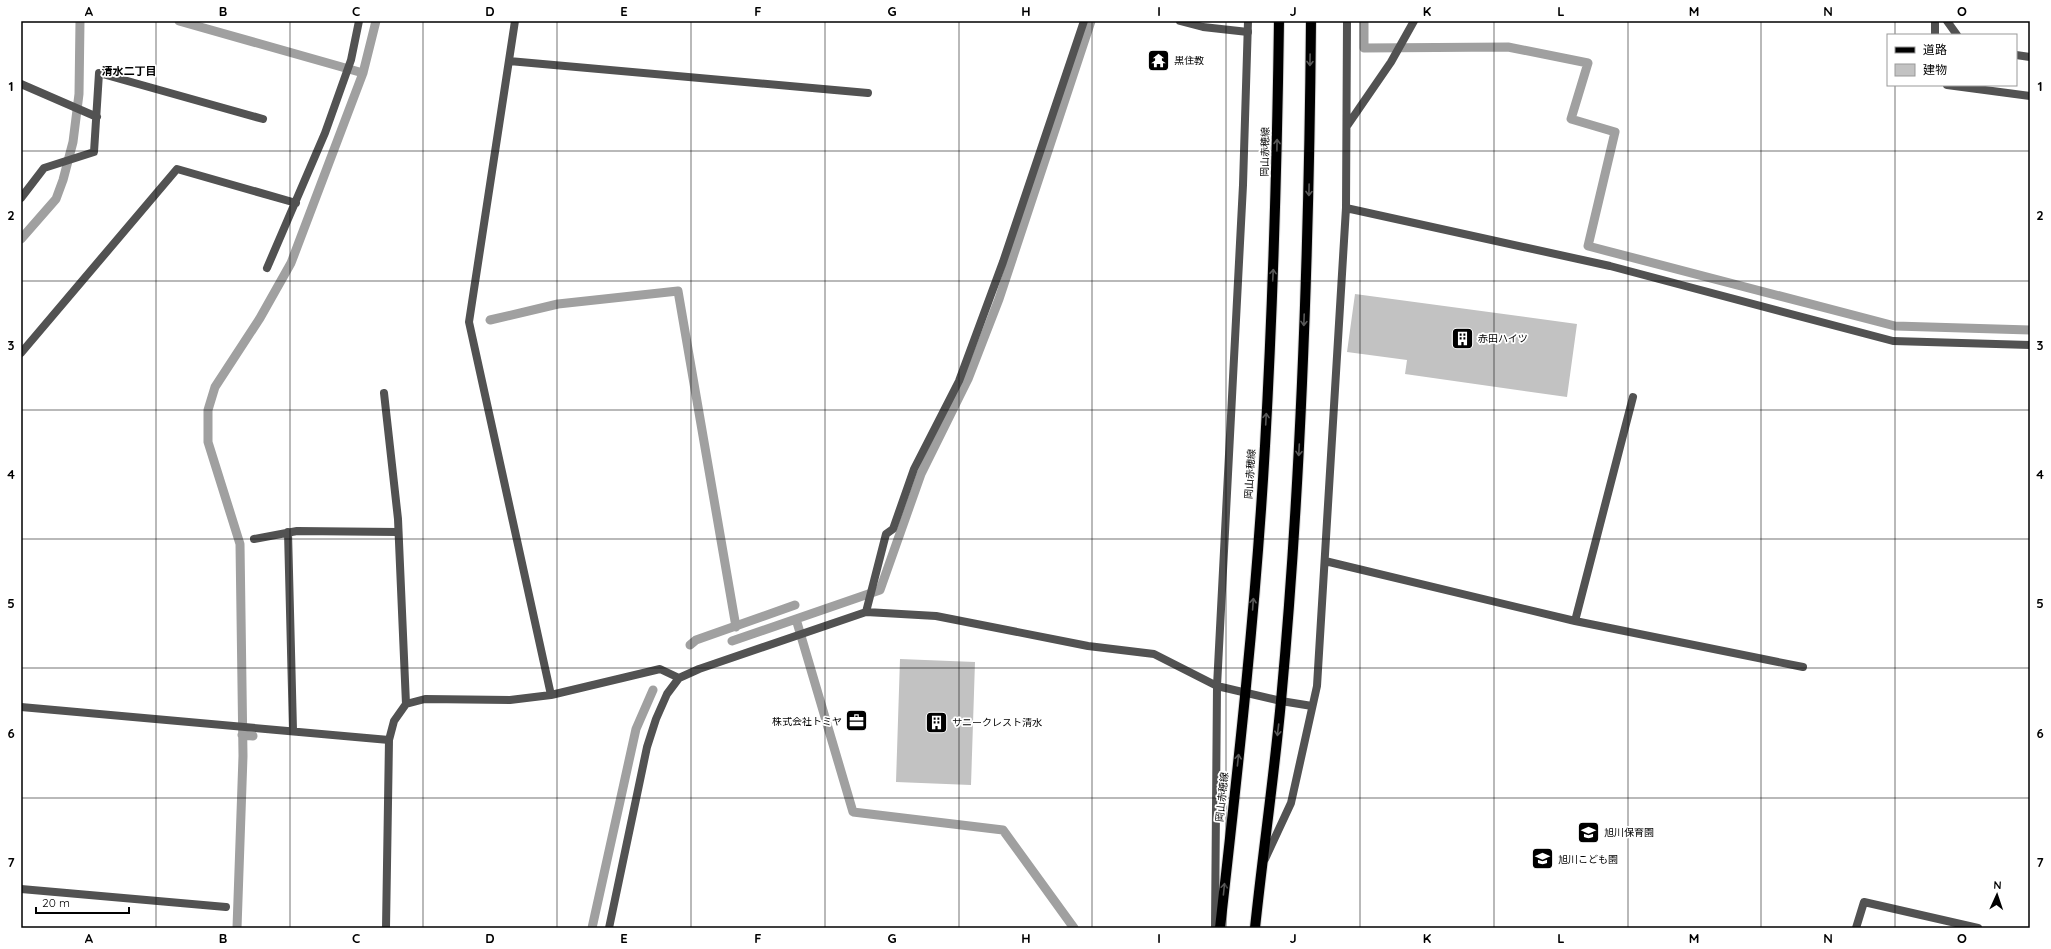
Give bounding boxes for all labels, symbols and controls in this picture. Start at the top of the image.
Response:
text: A [85,3,94,19]
text: B [219,3,227,19]
text: C [352,3,360,19]
text: D [485,3,495,19]
text: E [620,3,628,19]
text: F [754,3,762,19]
text: G [887,3,897,19]
text: H [1021,3,1031,19]
text: I [1157,3,1161,19]
text: J [1289,3,1297,19]
text: K [1423,3,1432,19]
text: L [1557,3,1565,19]
text: M [1689,3,1699,19]
text: N [1823,3,1833,19]
text: O [1957,3,1967,19]
legend [1887,34,2017,86]
text: 道路 [1923,42,1947,57]
temple icon: 黒住教 [1145,47,1171,73]
one-way arrow [1306,53,1314,66]
place label: 黒住教 [1174,54,1204,67]
text: 建物 [1923,62,1947,77]
district label: 清水二丁目 [102,64,157,78]
text: 1 [8,78,14,94]
text: 1 [2037,78,2043,94]
street label: 岡山赤穂線 [1258,127,1272,177]
one-way arrow [1273,139,1281,152]
one-way arrow [1305,183,1313,196]
text: 2 [7,207,15,223]
text: 2 [2036,207,2044,223]
one-way arrow [1269,269,1276,282]
one-way arrow [1301,313,1308,326]
building icon: 赤田ハイツ [1449,325,1475,351]
place label: 赤田ハイツ [1478,332,1528,345]
text: 3 [8,337,15,353]
text: 3 [2037,337,2044,353]
one-way arrow [1262,413,1270,426]
one-way arrow [1296,443,1303,456]
street label: 岡山赤穂線 [1242,449,1258,499]
text: 4 [7,466,15,482]
text: 4 [2036,466,2044,482]
text: 5 [7,595,15,611]
text: 5 [2036,595,2044,611]
one-way arrow [1249,598,1256,611]
office icon: 株式会社トミヤ [844,708,870,734]
building icon: サニークレスト清水 [923,709,949,735]
place label: 株式会社トミヤ [772,715,842,728]
place label: サニークレスト清水 [952,716,1042,729]
one-way arrow [1274,723,1282,736]
text: 6 [7,725,15,741]
text: 6 [2036,725,2044,741]
one-way arrow [1235,754,1242,767]
street label: 岡山赤穂線 [1213,771,1231,823]
school or university icon: 旭川保育園 [1575,819,1601,845]
place label: 旭川保育園 [1604,826,1654,839]
school or university icon: 旭川こども園 [1529,846,1555,872]
place label: 旭川こども園 [1558,853,1618,866]
text: 7 [7,854,15,870]
text: 7 [2036,854,2044,870]
north arrow [1977,875,2017,915]
text: N [1993,878,2002,892]
one-way arrow [1221,883,1228,896]
scale bar [36,889,129,915]
text: 20 m [42,895,70,910]
text: A [85,930,94,946]
text: B [219,930,227,946]
text: C [352,930,360,946]
text: D [485,930,495,946]
text: E [620,930,628,946]
text: F [754,930,762,946]
text: G [887,930,897,946]
text: H [1021,930,1031,946]
text: I [1157,930,1161,946]
text: J [1289,930,1297,946]
text: K [1423,930,1432,946]
text: L [1557,930,1565,946]
text: M [1689,930,1699,946]
text: N [1823,930,1833,946]
text: O [1957,930,1967,946]

